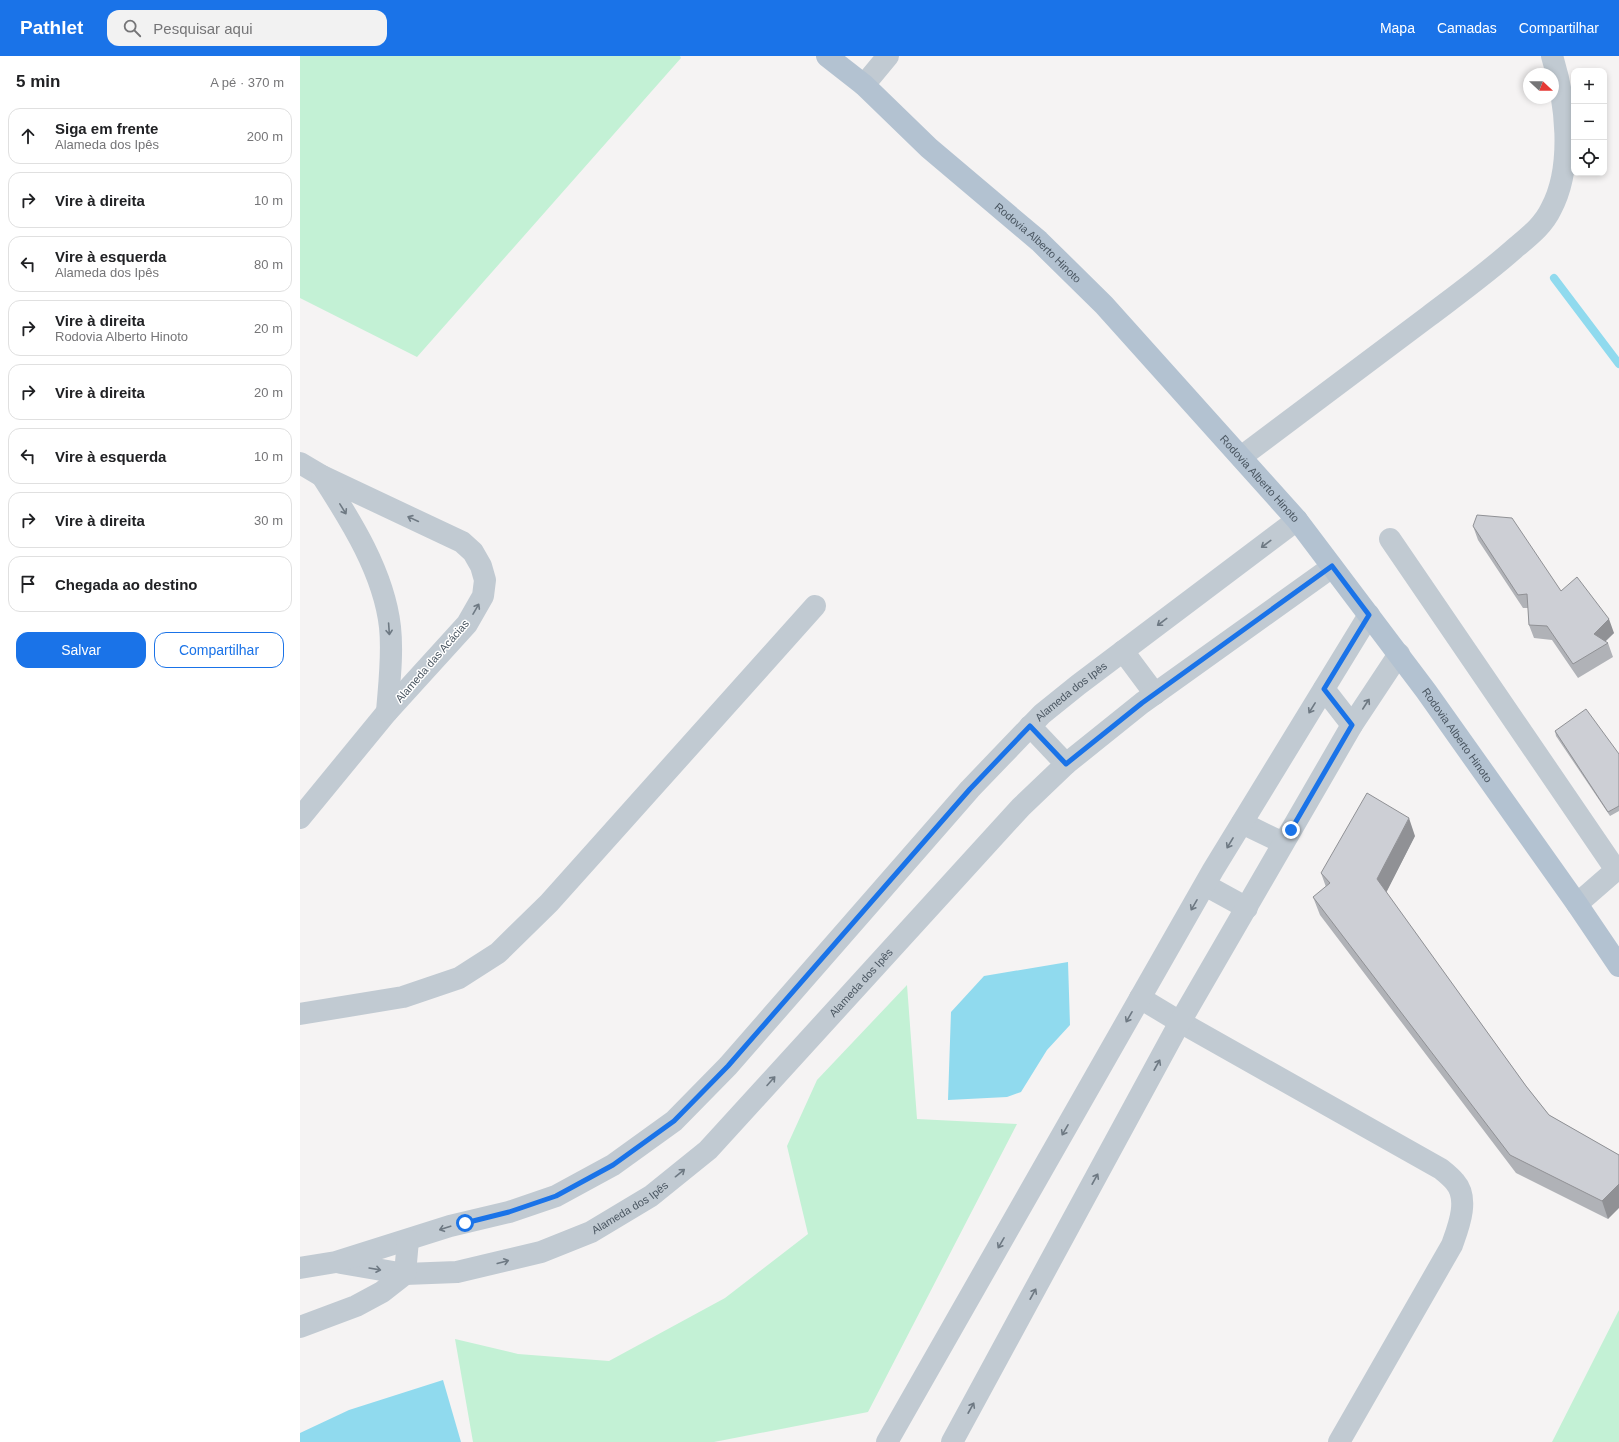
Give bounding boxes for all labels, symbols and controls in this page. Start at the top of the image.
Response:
search box [107,10,387,46]
text: Pathlet [20,17,83,38]
icon: search [121,17,143,39]
text: Pesquisar aqui [153,20,253,37]
text: Mapa [1380,20,1415,36]
text: Camadas [1437,20,1497,36]
text: Compartilhar [1519,20,1599,36]
north arrow [1523,68,1559,104]
map controls [1571,68,1607,176]
button: + [1571,68,1607,104]
text: 5 min [16,72,60,91]
text: A pé · 370 m [210,75,284,90]
button: − [1571,104,1607,140]
text: Siga em frente [55,120,158,137]
icon: ahead [17,125,39,147]
text: 200 m [247,129,283,144]
text: Alameda dos Ipês [55,137,159,152]
button: locate [1571,140,1607,176]
icon: right [17,189,39,211]
text: Vire à direita [55,192,145,209]
text: 10 m [254,193,283,208]
street label: Rodovia Alberto Hinoto [992,200,1084,285]
text: Vire à esquerda [55,248,166,265]
icon: left [17,253,39,275]
text: 80 m [254,257,283,272]
text: Alameda dos Ipês [55,265,159,280]
text: Vire à direita [55,312,145,329]
icon: right [17,317,39,339]
text: 20 m [254,321,283,336]
text: Rodovia Alberto Hinoto [55,329,188,344]
icon: right [17,381,39,403]
text: Vire à direita [55,384,145,401]
text: 20 m [254,385,283,400]
street label: Rodovia Alberto Hinoto [1218,433,1302,524]
icon: left [17,445,39,467]
text: Vire à esquerda [55,448,166,465]
text: 10 m [254,449,283,464]
one-way arrow [340,503,348,515]
icon: right [17,509,39,531]
text: Vire à direita [55,512,145,529]
text: 30 m [254,513,283,528]
one-way arrow [408,515,420,522]
one-way arrow [1261,540,1272,548]
icon: arrive [17,573,39,595]
text: Chegada ao destino [55,576,198,593]
one-way arrow [473,603,480,615]
street label: Alameda das Acácias [393,617,471,705]
one-way arrow [1157,618,1168,626]
one-way arrow [386,622,393,635]
button: Salvar [16,632,146,668]
button: Compartilhar [154,632,284,668]
street label: Alameda dos Ipês [1033,659,1110,723]
street label: Rodovia Alberto Hinoto [1420,686,1495,785]
one-way arrow [1362,699,1370,710]
one-way arrow [1308,702,1316,714]
route end [1282,821,1300,839]
one-way arrow [1225,837,1233,849]
one-way arrow [1190,898,1198,910]
street label: Alameda dos Ipês [827,946,895,1019]
one-way arrow [1125,1011,1133,1023]
one-way arrow [1154,1059,1161,1071]
one-way arrow [767,1076,776,1086]
one-way arrow [1060,1124,1068,1136]
one-way arrow [675,1169,685,1178]
one-way arrow [1092,1173,1099,1185]
street label: Alameda dos Ipês [589,1179,671,1236]
route start [456,1214,474,1232]
one-way arrow [439,1225,451,1233]
one-way arrow [996,1237,1004,1249]
one-way arrow [496,1258,509,1265]
one-way arrow [368,1265,381,1273]
one-way arrow [1029,1288,1037,1300]
one-way arrow [967,1402,975,1414]

